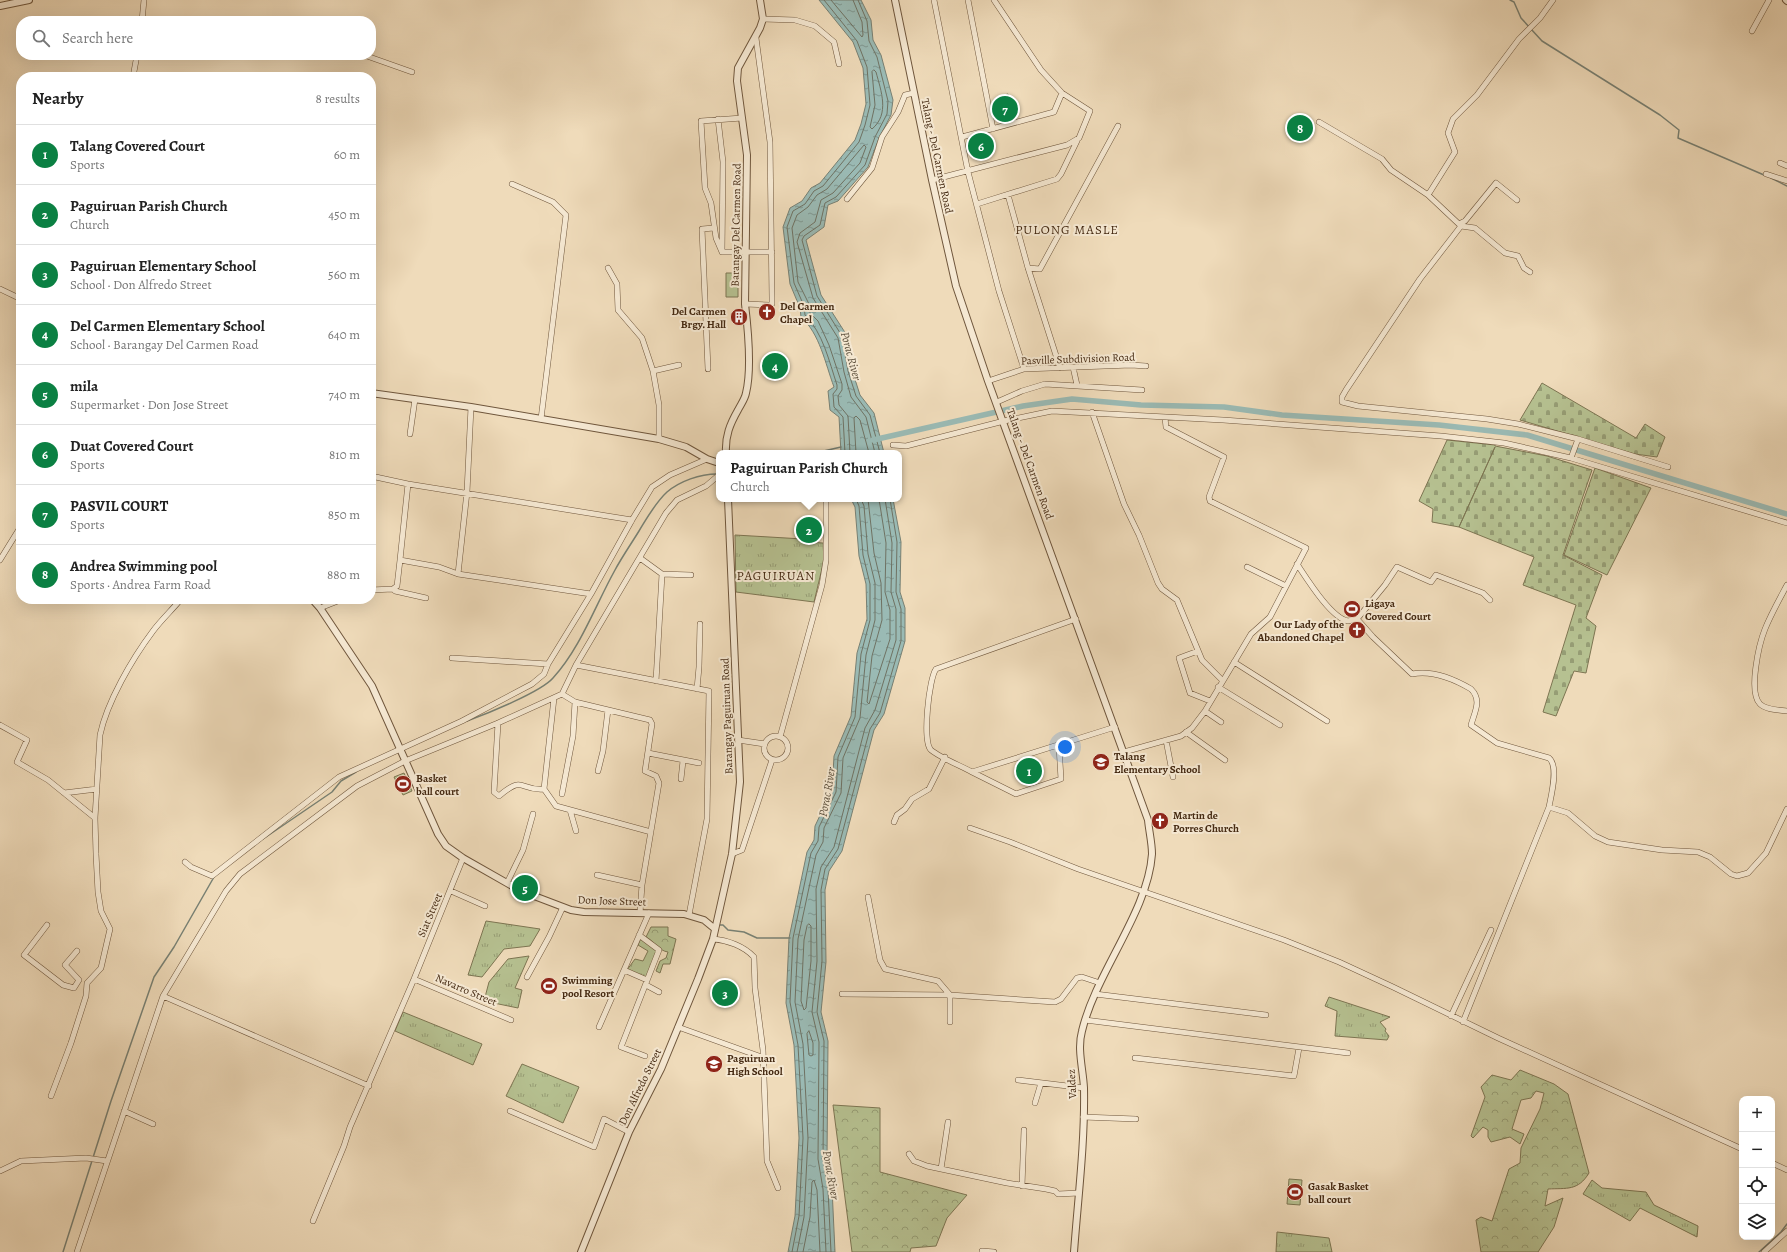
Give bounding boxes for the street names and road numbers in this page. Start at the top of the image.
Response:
street label: Talang - Del Carmen Road [918,97,957,215]
street label: Barangay Del Carmen Road [727,163,745,287]
street label: Pasville Subdivision Road [1021,350,1135,368]
street label: Talang - Del Carmen Road [1003,406,1057,522]
street label: Barangay Paguiruan Road [717,658,737,774]
street label: Siat Street [414,890,446,939]
street label: Don Jose Street [577,892,647,910]
street label: Navarro Street [433,970,499,1010]
street label: Don Alfredo Street [615,1046,665,1128]
street label: Valdez [1064,1069,1080,1100]

